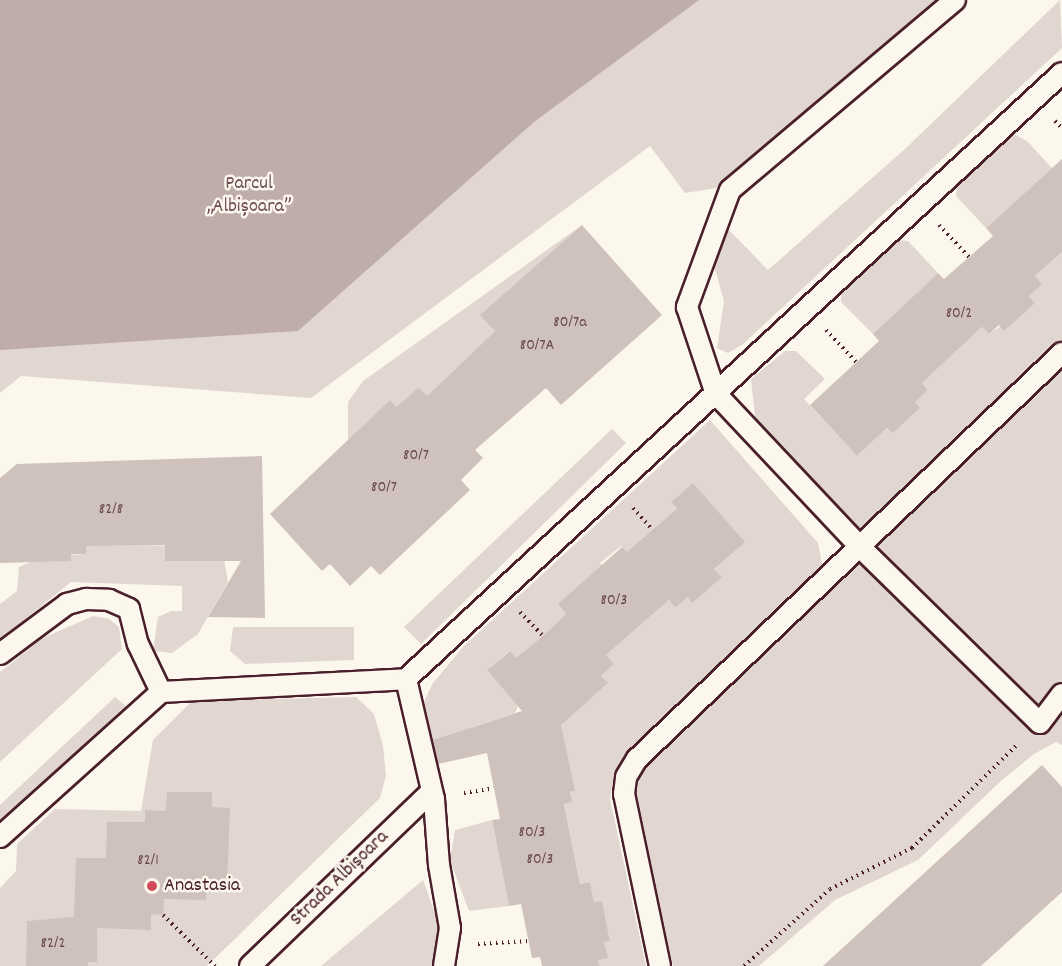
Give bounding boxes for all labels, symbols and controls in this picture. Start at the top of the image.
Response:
park label: Parcul „Albișoara” [207,173,291,220]
house number: 80/2 [946,304,972,324]
house number: 80/7a [553,313,587,333]
house number: 80/7A [520,336,554,356]
house number: 80/7 [403,446,429,466]
house number: 80/7 [371,478,397,498]
house number: 82/8 [99,500,123,520]
house number: 80/3 [601,591,627,611]
house number: 80/3 [519,823,545,843]
street label: Strada Albișoara [286,826,394,932]
house number: 80/3 [527,850,553,870]
house number: 82/1 [137,851,159,871]
place label: Anastasia [164,874,240,898]
marker: Anastasia [145,879,159,893]
house number: 82/2 [41,934,65,954]

